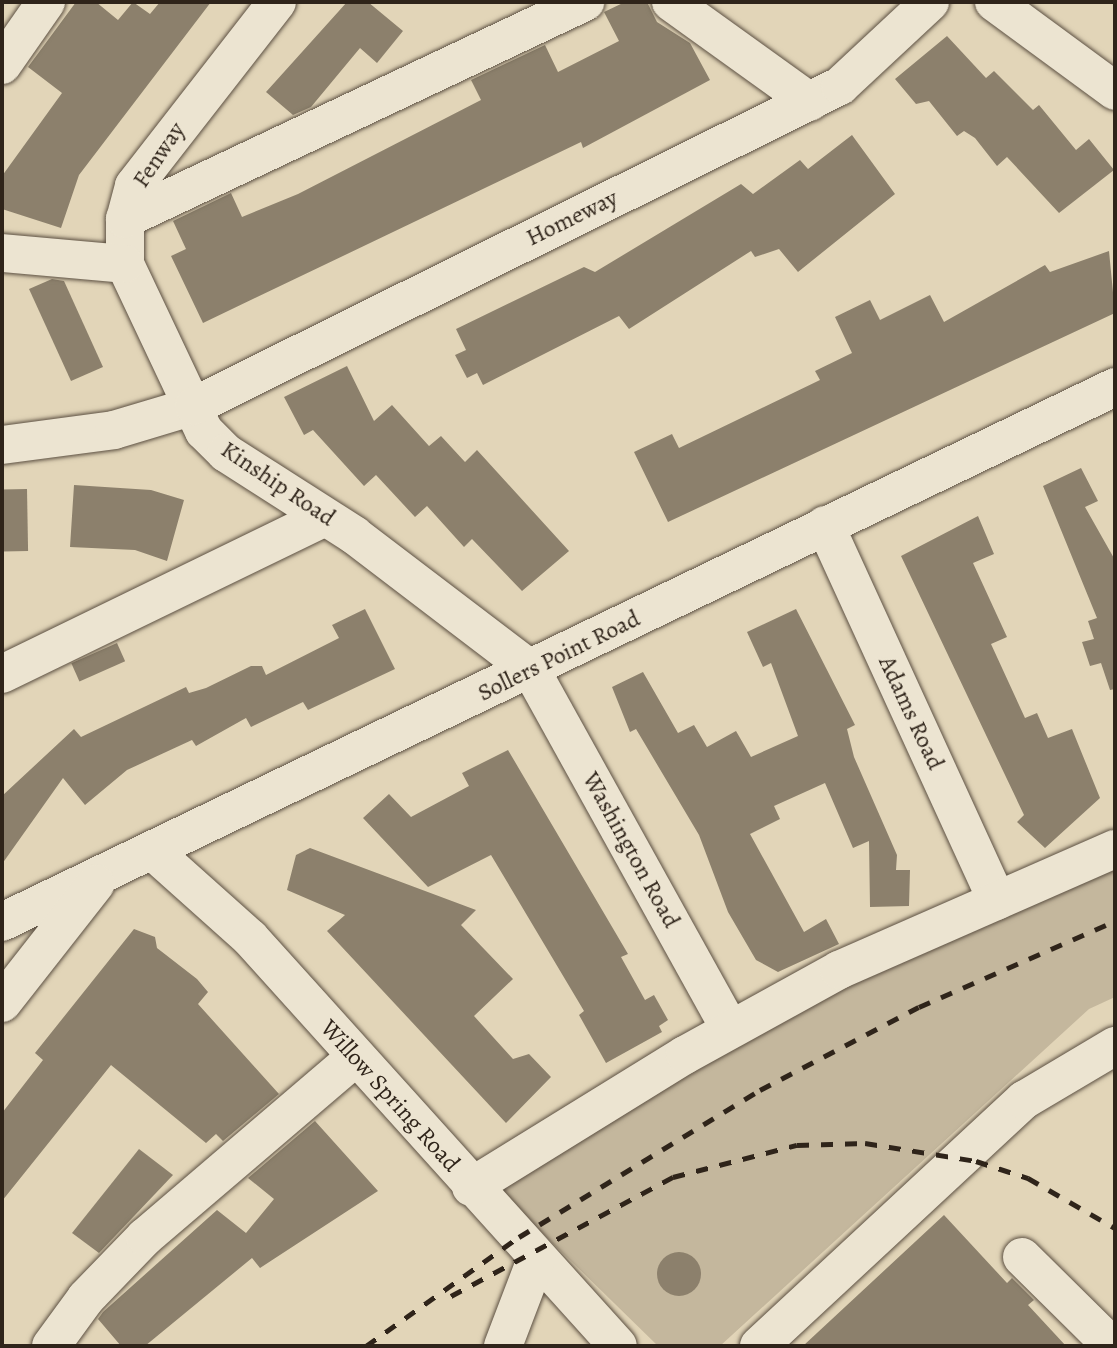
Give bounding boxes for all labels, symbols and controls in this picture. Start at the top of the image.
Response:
street label: Fenway [127,117,191,193]
street label: Homeway [522,184,622,252]
street label: Kinship Road [215,435,341,533]
street label: Sollers Point Road [473,604,645,708]
street label: Adams Road [872,652,950,774]
street label: Washington Road [576,767,686,933]
street label: Willow Spring Road [314,1014,466,1178]

